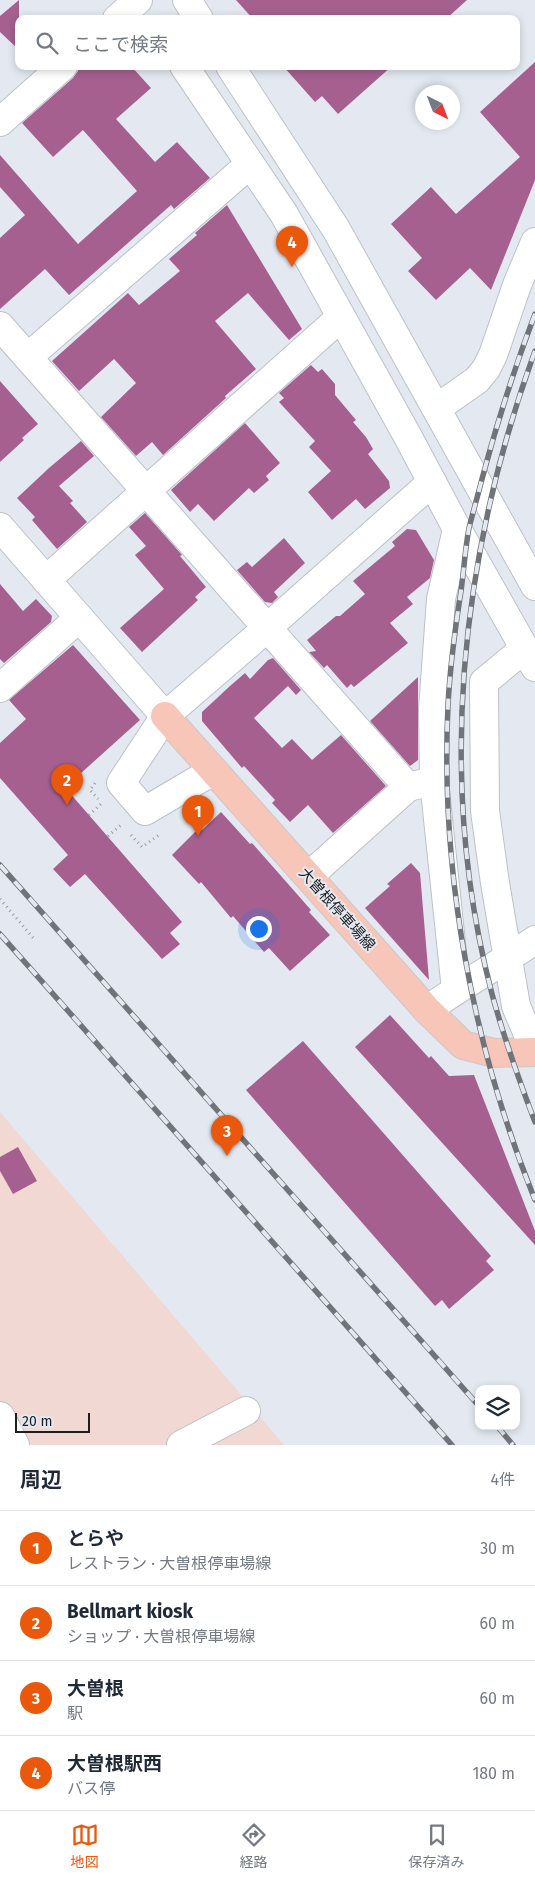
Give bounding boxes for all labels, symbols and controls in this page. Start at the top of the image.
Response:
search box [15,15,520,70]
icon: search [33,29,61,57]
text: ここで検索 [73,33,168,56]
north arrow [415,85,460,130]
pin: 4 [276,226,308,267]
pin: 2 [51,764,83,805]
pin: 1 [182,795,214,836]
street label: 大曽根停車場線 [295,864,379,954]
your location [246,916,272,942]
pin: 3 [211,1115,243,1156]
map controls [475,1385,520,1430]
button: layers [475,1385,520,1430]
scale bar [15,1410,90,1433]
text: 20 m [22,1413,52,1430]
text: 周辺 [20,1467,62,1493]
text: 4件 [490,1470,515,1489]
text: とらや [67,1527,124,1550]
text: 1 [32,1539,40,1558]
text: 30 m [480,1539,515,1558]
text: レストラン · 大曽根停車場線 [67,1554,271,1573]
text: Bellmart kiosk [67,1600,193,1623]
text: 2 [32,1614,40,1633]
text: 60 m [480,1614,515,1633]
text: ショップ · 大曽根停車場線 [67,1627,255,1646]
text: 大曽根 [67,1677,124,1700]
text: 3 [32,1689,40,1708]
text: 60 m [480,1689,515,1708]
text: 駅 [67,1704,83,1723]
text: 大曽根駅西 [67,1752,162,1775]
text: 4 [31,1764,41,1783]
text: 180 m [472,1764,515,1783]
text: バス停 [67,1779,115,1798]
tab: 地図 [71,1821,99,1871]
tab: 経路 [240,1821,268,1871]
tab: 保存済み [409,1821,465,1871]

